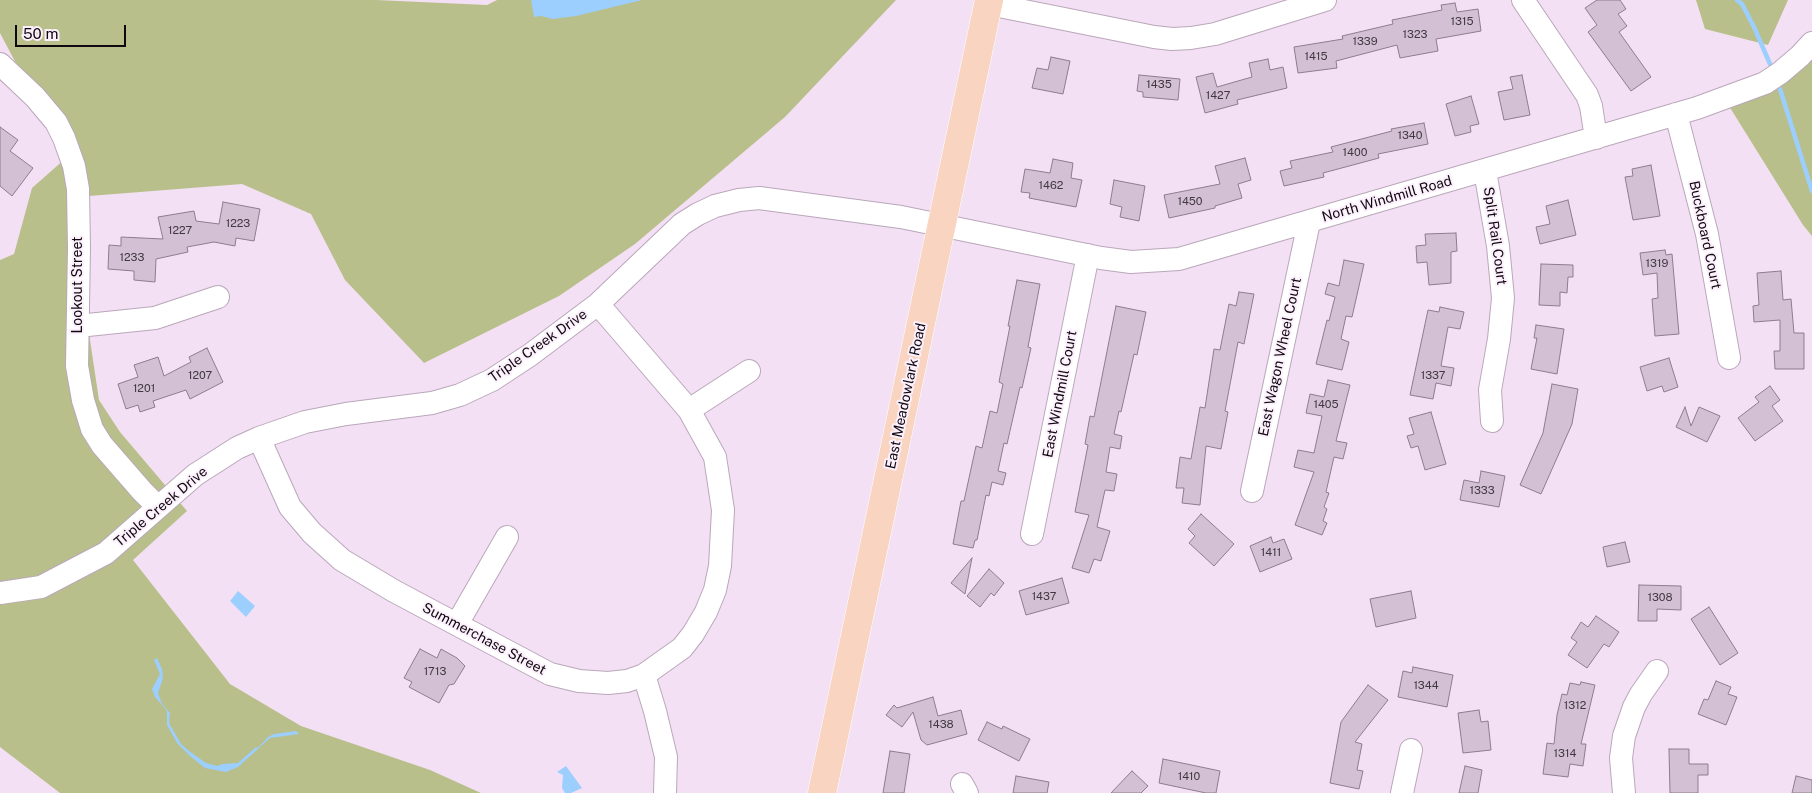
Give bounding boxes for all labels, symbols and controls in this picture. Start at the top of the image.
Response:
scale bar [18,15,129,47]
house number: 1315 [1451,15,1473,29]
text: 50 m [23,25,58,42]
house number: 1323 [1403,28,1427,42]
house number: 1339 [1352,35,1378,49]
house number: 1415 [1305,50,1327,64]
house number: 1435 [1146,78,1172,92]
house number: 1427 [1206,89,1230,103]
house number: 1340 [1397,129,1423,143]
house number: 1400 [1343,146,1367,160]
street label: North Windmill Road [1320,172,1454,226]
house number: 1462 [1039,179,1063,193]
street label: Buckboard Court [1685,179,1725,291]
street label: Split Rail Court [1480,186,1510,286]
house number: 1450 [1177,195,1203,209]
house number: 1223 [226,217,250,231]
house number: 1227 [168,224,192,238]
street label: Lookout Street [70,237,86,333]
house number: 1233 [120,251,144,265]
house number: 1319 [1646,257,1668,271]
street label: East Wagon Wheel Court [1255,276,1305,438]
street label: Triple Creek Drive [486,306,590,386]
street label: East Meadowlark Road [882,321,930,471]
street label: East Windmill Court [1039,329,1081,459]
house number: 1207 [188,369,212,383]
house number: 1337 [1421,369,1445,383]
house number: 1201 [133,382,155,396]
house number: 1405 [1313,398,1339,412]
street label: Triple Creek Drive [111,463,211,551]
house number: 1333 [1469,484,1495,498]
house number: 1411 [1261,546,1281,560]
house number: 1437 [1032,590,1056,604]
house number: 1308 [1647,591,1673,605]
street label: Summerchase Street [419,599,549,679]
house number: 1713 [424,665,446,679]
house number: 1344 [1413,679,1439,693]
house number: 1312 [1564,699,1586,713]
house number: 1438 [928,718,954,732]
house number: 1314 [1554,747,1576,761]
house number: 1410 [1178,770,1200,784]

